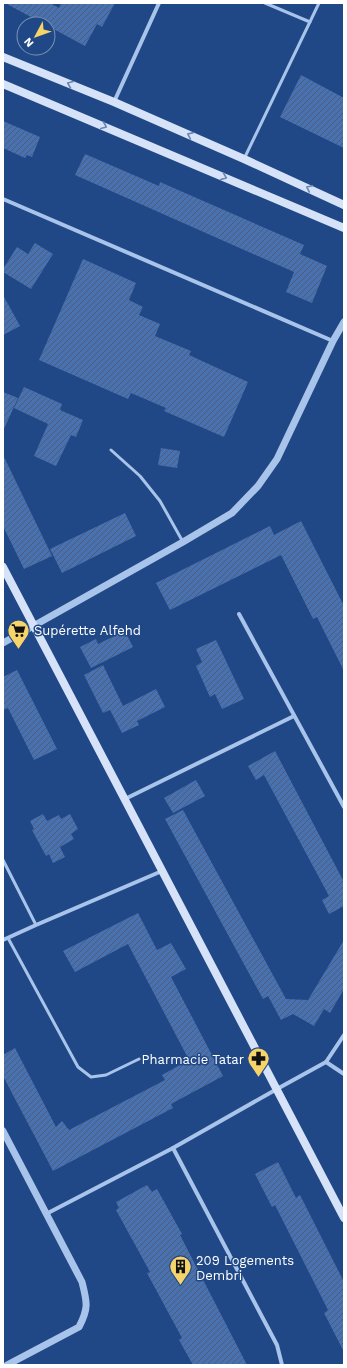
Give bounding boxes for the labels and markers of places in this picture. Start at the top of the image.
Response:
supermarket icon: Supérette Alfehd [6,617,32,650]
place label: Supérette Alfehd [34,623,141,638]
pharmacy icon: Pharmacie Tatar [246,1046,272,1079]
place label: Pharmacie Tatar [142,1052,244,1067]
place label: 209 Logements Dembri [196,1253,294,1283]
building icon: 209 Logements Dembri [167,1254,193,1287]

